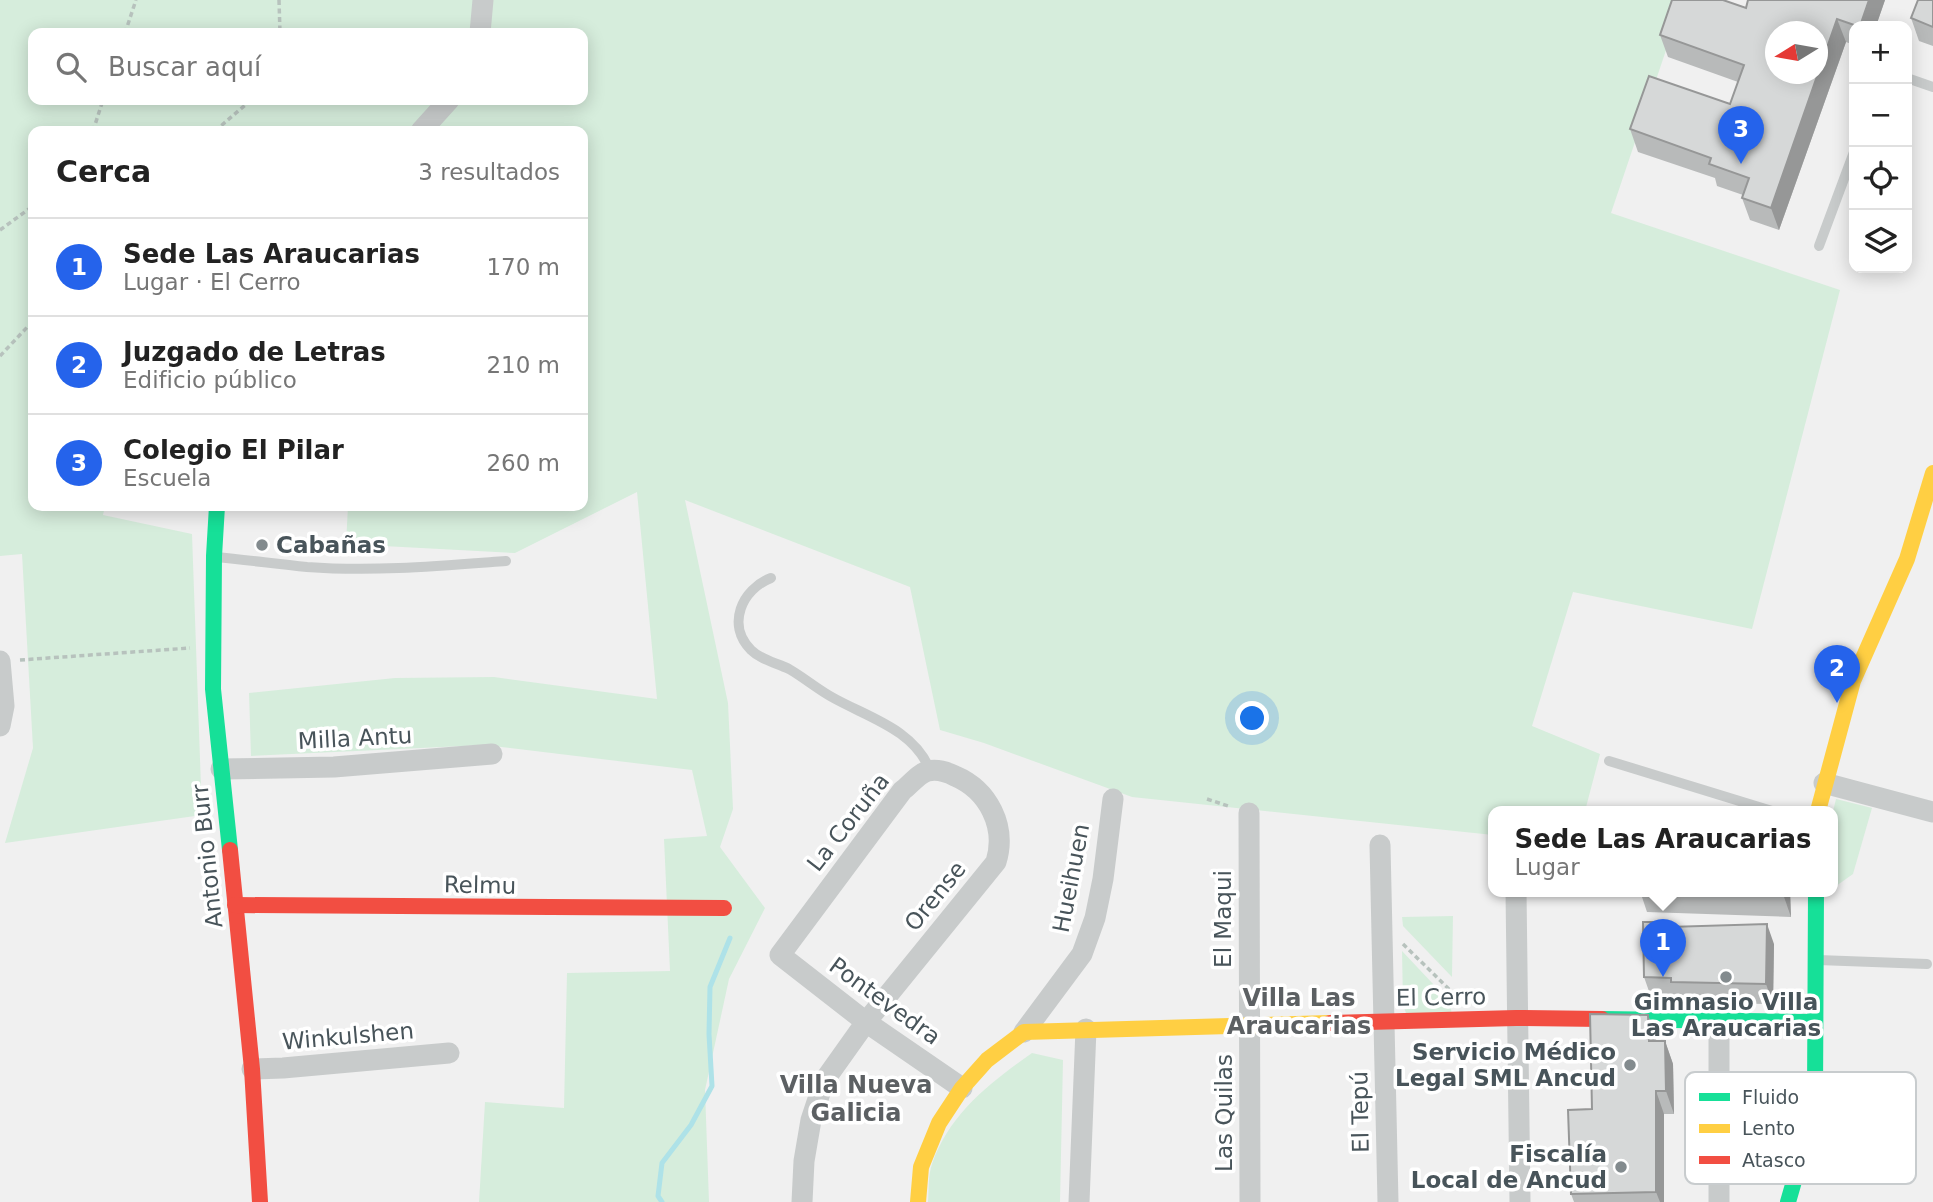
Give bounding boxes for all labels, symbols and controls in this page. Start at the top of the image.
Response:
north arrow [1765,21,1828,84]
map controls [1849,21,1912,273]
button: + [1849,21,1912,84]
search box [28,28,588,105]
icon: search [52,48,90,86]
text: Buscar aquí [108,52,261,82]
button: − [1849,84,1912,147]
pin: 3 [1718,106,1764,164]
button: locate [1849,147,1912,210]
text: Cerca [56,154,151,189]
text: 3 resultados [418,159,560,185]
button: layers [1849,210,1912,273]
text: Sede Las Araucarias [123,239,420,269]
text: 1 [71,254,87,280]
text: 170 m [486,254,560,280]
text: Lugar · El Cerro [123,269,301,295]
text: Juzgado de Letras [123,337,386,367]
text: 2 [71,352,87,378]
text: 210 m [486,352,560,378]
text: Edificio público [123,367,297,393]
text: Colegio El Pilar [123,435,344,465]
text: 3 [71,450,87,476]
text: 260 m [486,450,560,476]
text: Escuela [123,465,211,491]
place label: Cabañas [276,532,386,558]
marker: Cabañas [254,537,270,553]
pin: 2 [1814,645,1860,703]
your location [1235,701,1269,735]
street label: Milla Antu [297,722,413,754]
street label: La Coruña [802,768,894,876]
street label: Antonio Burr [186,782,227,929]
popup [1488,806,1838,897]
street label: Hueihuen [1048,821,1094,935]
text: Sede Las Araucarias [1514,824,1812,854]
text: Lugar [1514,854,1580,880]
street label: Orense [899,856,971,936]
street label: El Maqui [1210,870,1236,968]
street label: Relmu [444,871,516,899]
pin: 1 [1640,919,1686,977]
street label: Pontevedra [824,952,946,1050]
marker: Gimnasio Villa Las Araucarias [1718,969,1734,985]
street label: El Cerro [1396,983,1486,1011]
district label: Villa Las Araucarias [1227,984,1371,1040]
place label: Gimnasio Villa Las Araucarias [1631,989,1821,1041]
street label: Winkulshen [281,1017,415,1055]
place label: Servicio Médico Legal SML Ancud [1395,1039,1616,1091]
street label: Las Quilas [1211,1054,1237,1172]
marker: Servicio Médico Legal SML Ancud [1622,1057,1638,1073]
district label: Villa Nueva Galicia [780,1071,932,1127]
street label: El Tepú [1346,1071,1374,1153]
legend [1685,1072,1916,1184]
text: Fluido [1742,1086,1799,1108]
text: Lento [1742,1117,1795,1139]
place label: Fiscalía Local de Ancud [1411,1141,1607,1193]
text: Atasco [1742,1149,1806,1171]
marker: Fiscalía Local de Ancud [1613,1159,1629,1175]

